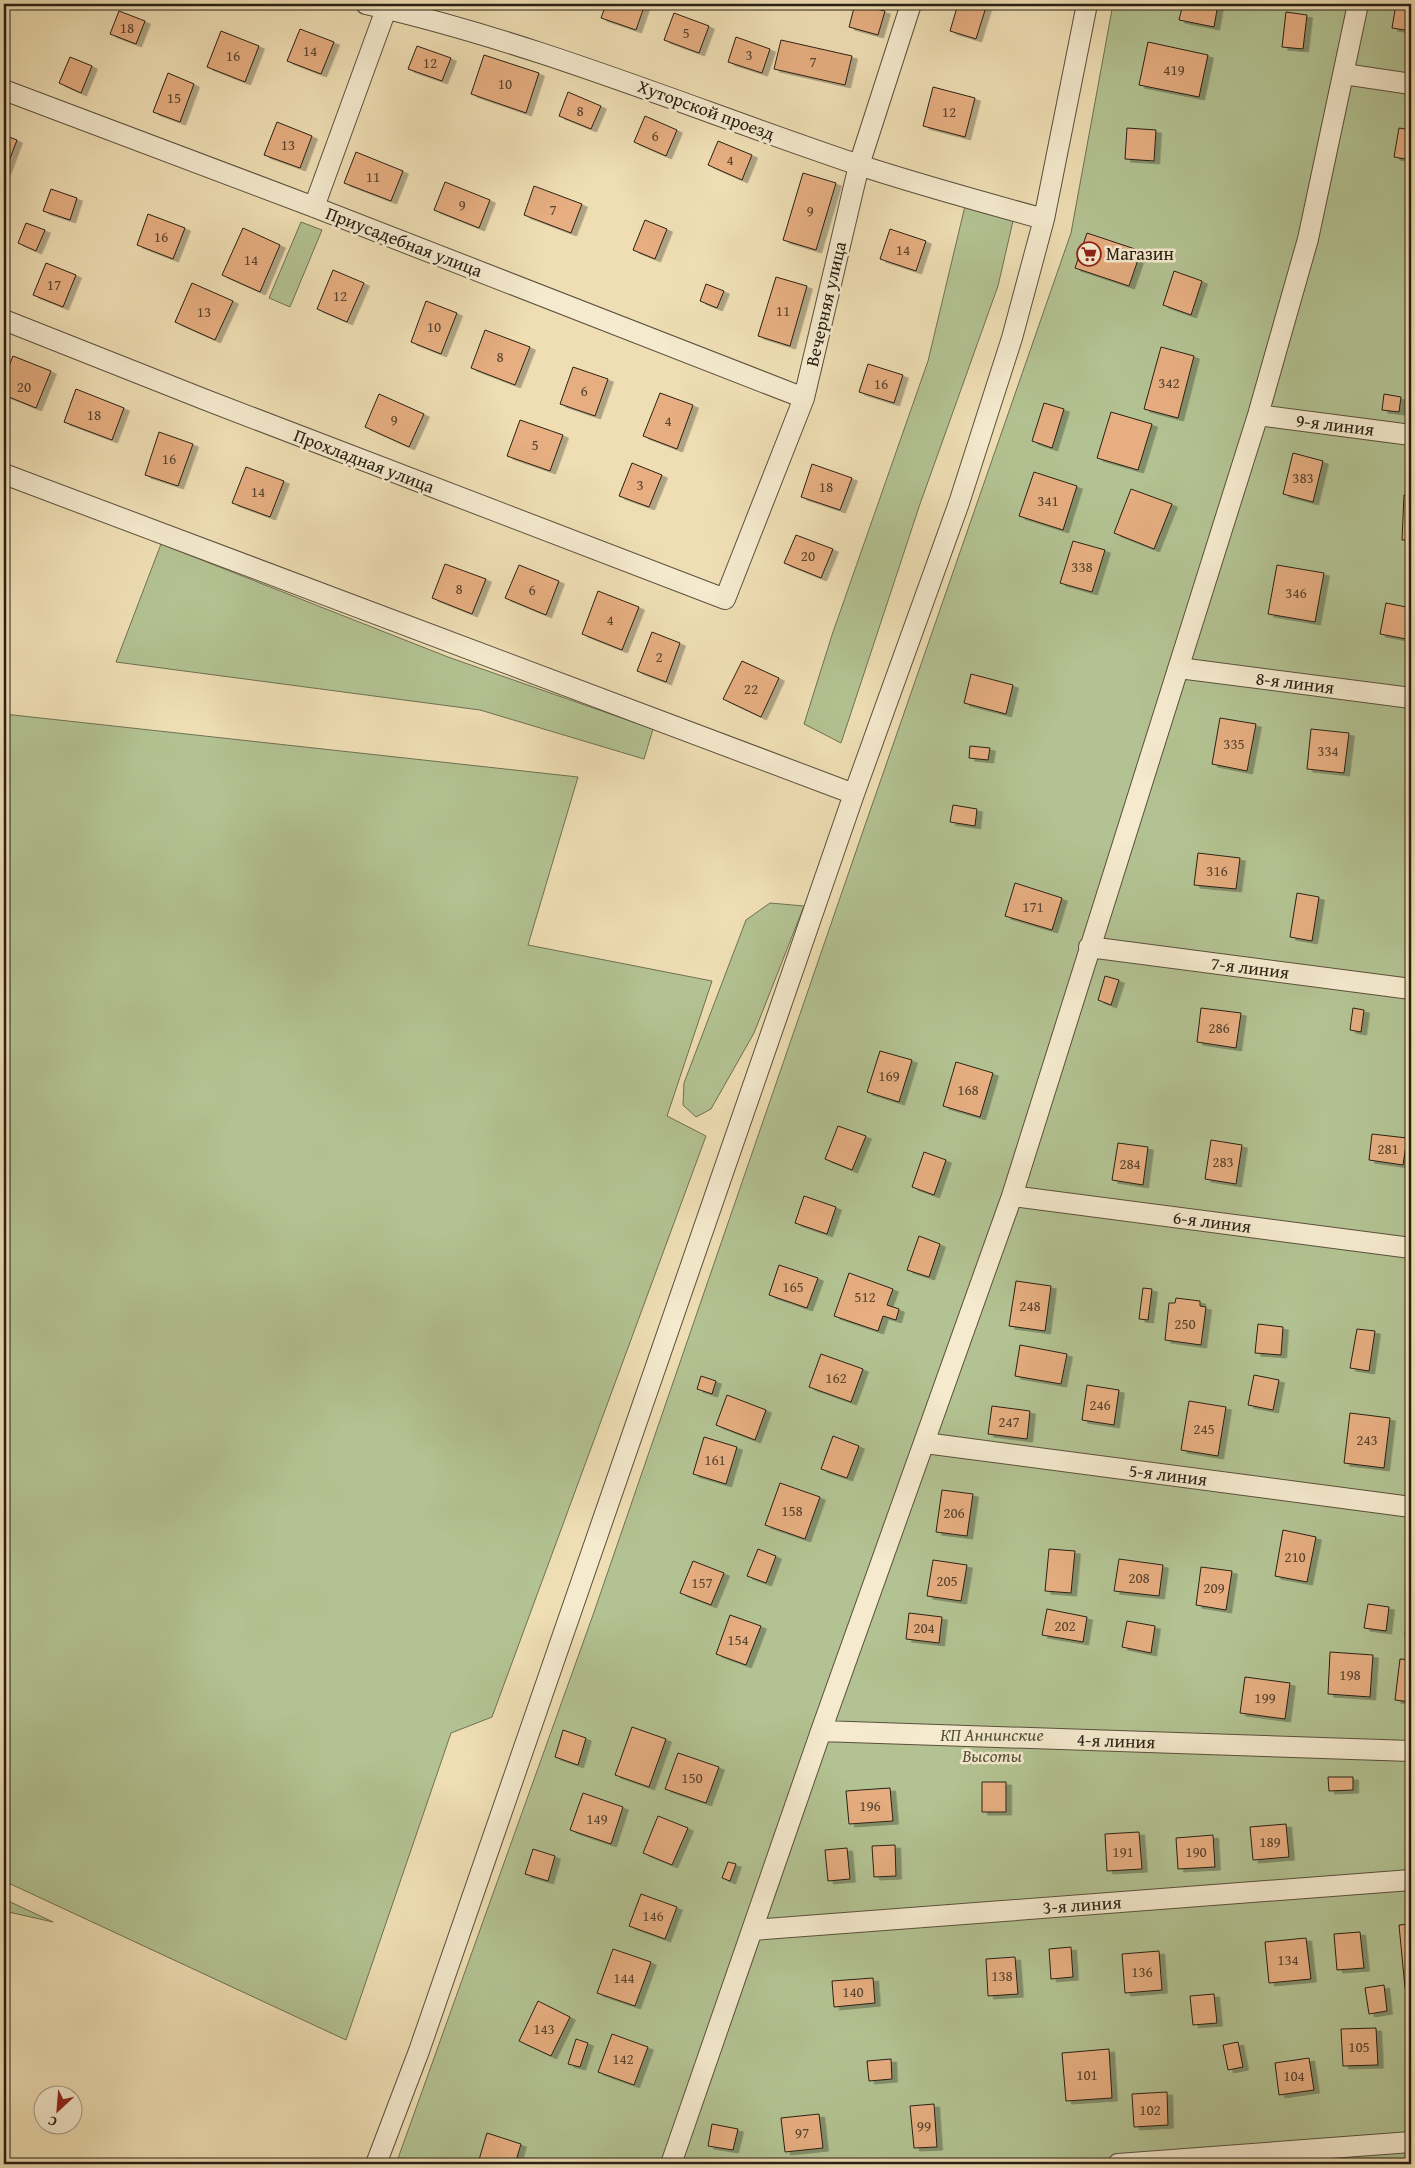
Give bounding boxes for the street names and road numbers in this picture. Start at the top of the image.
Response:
street label: Хуторской проезд [634,72,779,147]
street label: Приусадебная улица [322,199,487,284]
street label: Вечерняя улица [798,238,853,369]
street label: 9-я линия [1294,406,1376,443]
street label: Прохладная улица [290,421,439,500]
street label: 8-я линия [1254,664,1336,701]
street label: 7-я линия [1209,949,1291,986]
street label: 6-я линия [1171,1203,1253,1240]
street label: 5-я линия [1127,1456,1209,1493]
street label: 4-я линия [1076,1726,1156,1755]
street label: 3-я линия [1042,1888,1122,1921]

